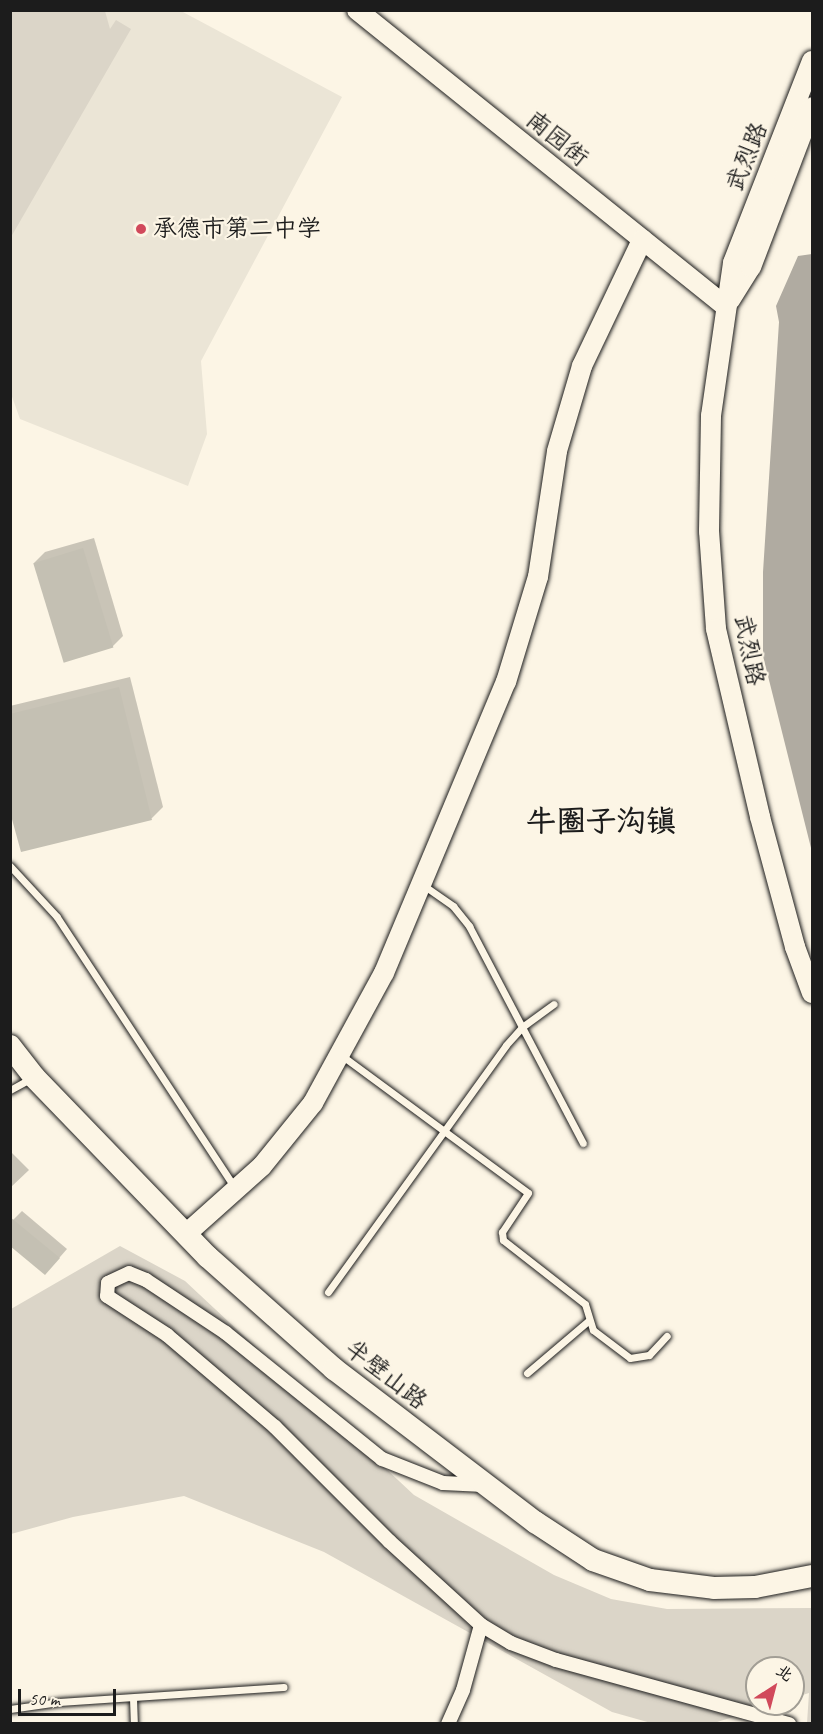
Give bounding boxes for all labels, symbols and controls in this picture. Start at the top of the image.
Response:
street label: 南园街 [520,105,594,173]
street label: 武烈路 [720,118,774,196]
place label: 承德市第二中学 [153,215,321,243]
marker: 承德市第二中学 [134,222,148,236]
street label: 武烈路 [728,612,770,688]
district label: 牛圈子沟镇 [526,803,676,839]
street label: 半壁山路 [339,1334,433,1416]
north arrow [745,1656,805,1716]
text: 北 [772,1660,797,1686]
scale bar [21,1677,118,1715]
text: 50 m [29,1688,60,1710]

